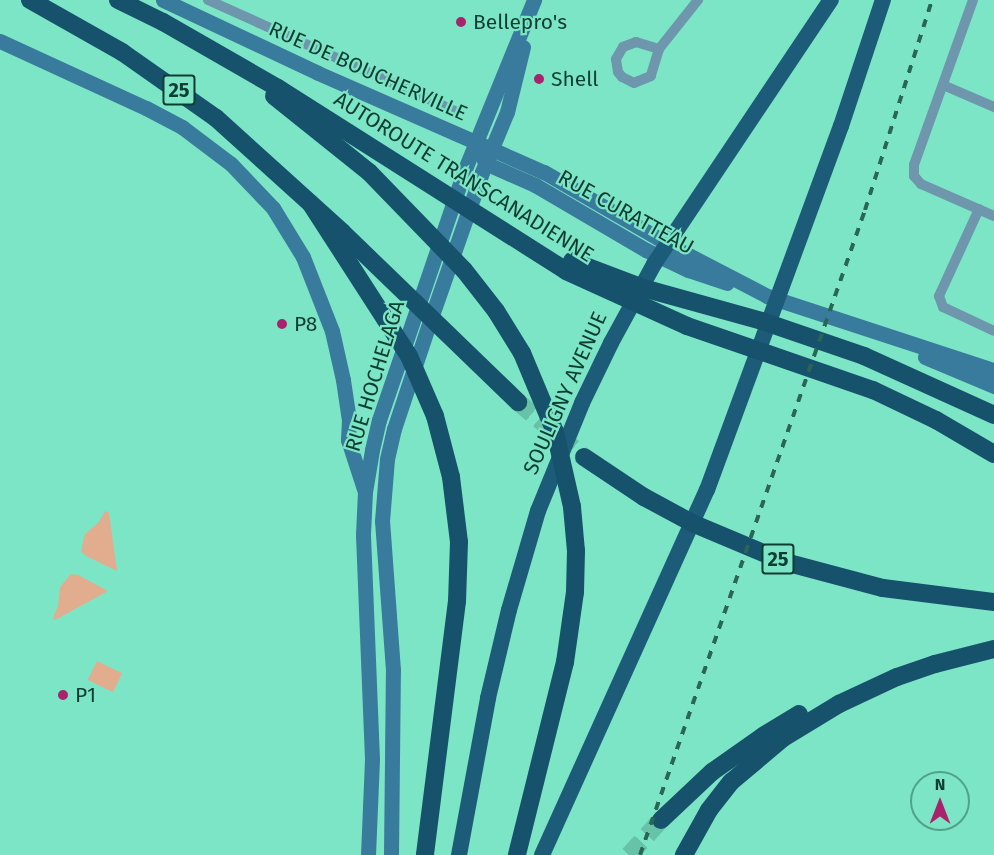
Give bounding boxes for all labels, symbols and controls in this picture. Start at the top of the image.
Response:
place label: Bellepro's [473,9,567,35]
marker: Bellepro's [454,15,468,29]
street label: RUE DE BOUCHERVILLE [265,16,471,126]
place label: Shell [551,66,599,92]
marker: Shell [532,72,546,86]
road number: 25 [161,73,197,107]
street label: AUTOROUTE TRANSCANADIENNE [330,86,598,268]
street label: RUE CURATTEAU [554,164,698,260]
street label: RUE HOCHELAGA [340,297,410,455]
street label: SOULIGNY AVENUE [518,308,612,478]
place label: P8 [294,311,317,337]
marker: P8 [275,317,289,331]
road number: 25 [760,542,796,576]
place label: P1 [75,682,96,708]
marker: P1 [56,688,70,702]
north arrow [910,771,970,831]
text: N [935,775,945,794]

